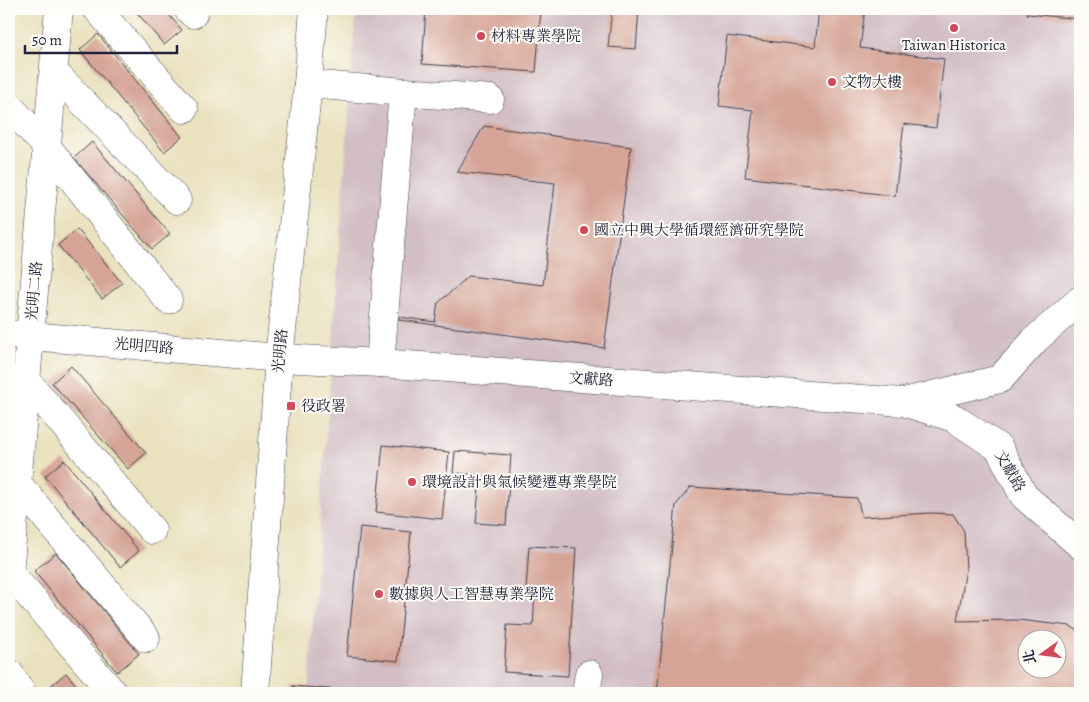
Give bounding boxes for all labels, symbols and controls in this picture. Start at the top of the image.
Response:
scale bar [25,22,178,54]
marker: Taiwan Historica [948,22,960,34]
place label: 材料專業學院 [491,26,581,46]
text: 50 m [32,30,62,50]
marker: 材料專業學院 [475,30,487,42]
place label: Taiwan Historica [902,35,1006,55]
place label: 文物大樓 [842,72,902,92]
marker: 文物大樓 [826,76,838,88]
place label: 國立中興大學循環經濟研究學院 [594,220,804,240]
marker: 國立中興大學循環經濟研究學院 [578,224,590,236]
street label: 光明二路 [21,260,47,322]
street label: 光明路 [268,328,292,374]
street label: 光明四路 [113,333,175,359]
street label: 文獻路 [568,367,614,391]
place label: 役政署 [301,396,346,416]
marker: 役政署 [285,400,297,412]
street label: 文獻路 [990,447,1030,495]
place label: 環境設計與氣候變遷專業學院 [422,472,617,492]
marker: 環境設計與氣候變遷專業學院 [406,476,418,488]
place label: 數據與人工智慧專業學院 [389,584,554,604]
marker: 數據與人工智慧專業學院 [373,588,385,600]
north arrow [1016,630,1066,680]
text: 北 [1019,648,1041,666]

